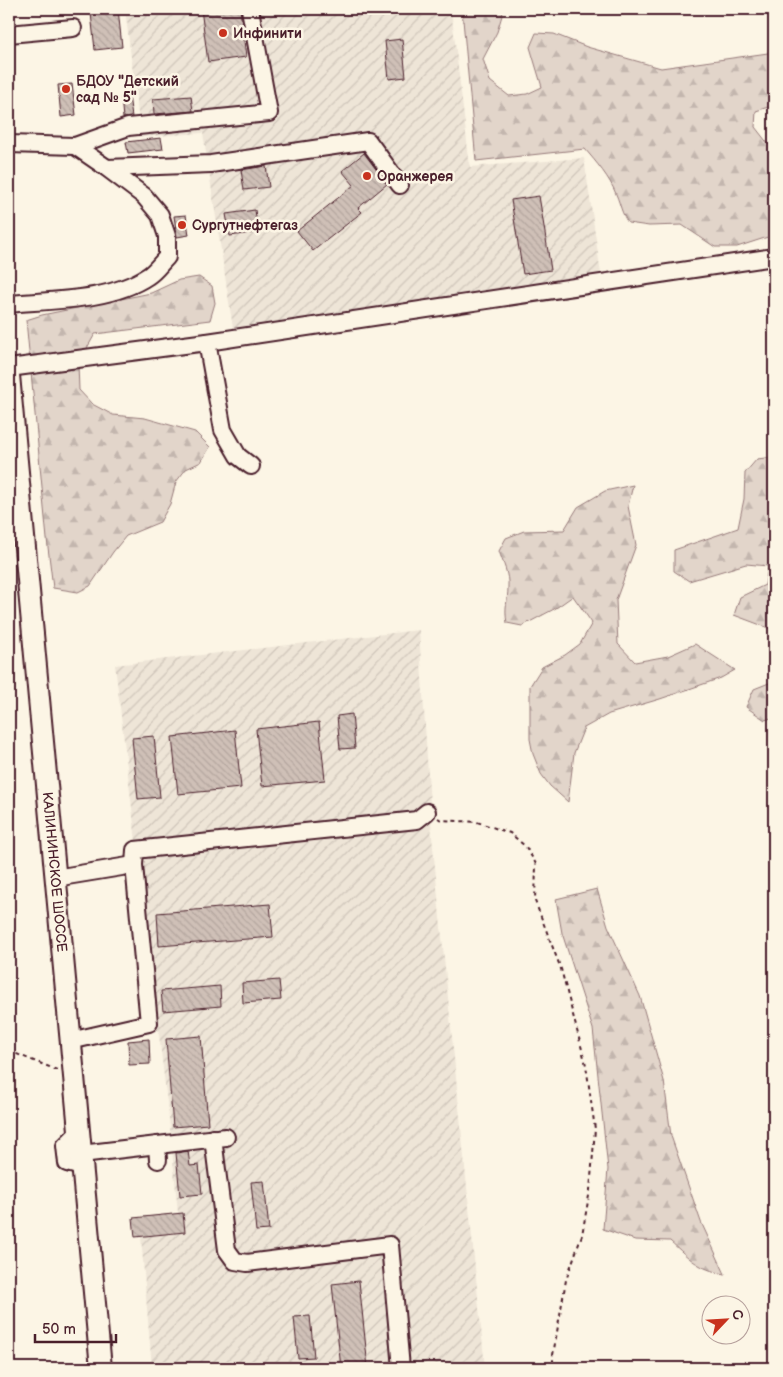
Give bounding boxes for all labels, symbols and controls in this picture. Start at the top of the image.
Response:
place label: Инфинити [233,25,302,42]
marker: Инфинити [217,27,229,39]
place label: БДОУ "Детский сад № 5" [76,73,179,106]
marker: БДОУ "Детский сад № 5" [60,83,72,95]
place label: Оранжерея [377,168,453,185]
marker: Оранжерея [361,170,373,182]
place label: Сургутнефтегаз [192,217,298,234]
marker: Сургутнефтегаз [176,219,188,231]
street label: КАЛИНИНСКОЕ ШОССЕ [39,791,70,953]
north arrow [700,1294,750,1344]
text: С [728,1307,747,1323]
scale bar [35,1312,116,1344]
text: 50 m [42,1320,76,1339]

